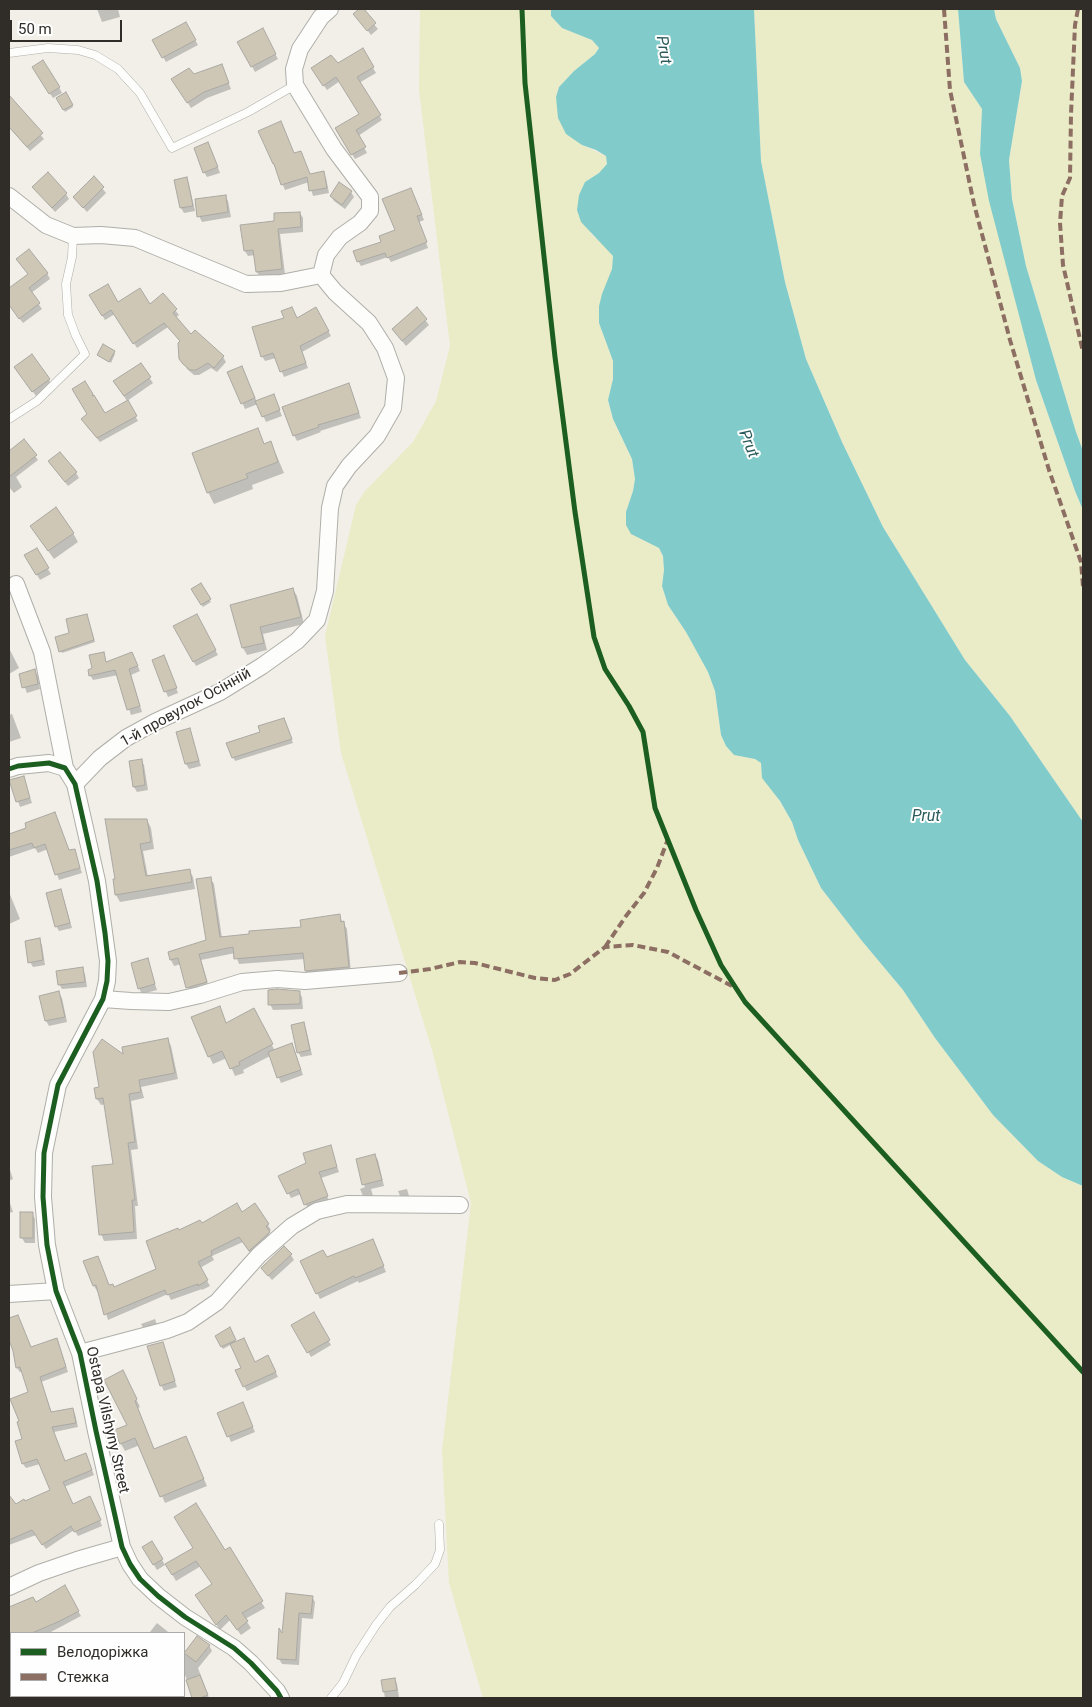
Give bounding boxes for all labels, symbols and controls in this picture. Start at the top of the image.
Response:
scale bar [12,10,125,42]
text: 50 m [18,20,52,38]
water label: Prut [651,34,675,66]
water label: Prut [734,427,762,461]
street label: 1-й провулок Осінній [118,665,254,751]
water label: Prut [912,807,940,827]
street label: Ostapa Vilshyny Street [81,1345,133,1495]
legend [10,1632,185,1697]
text: Велодоріжка [57,1643,148,1661]
text: Стежка [57,1668,109,1686]

